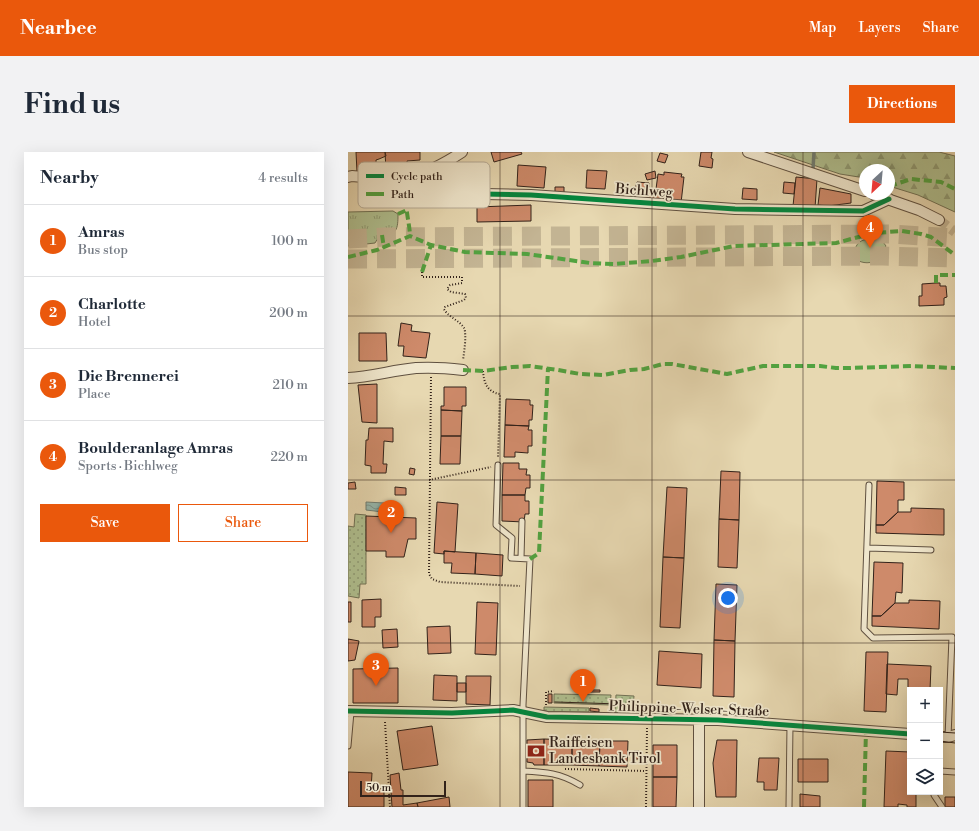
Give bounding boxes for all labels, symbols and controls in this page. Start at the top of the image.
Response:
text: Nearbee [20,16,97,40]
text: Map [809,19,836,37]
text: Layers [858,19,901,37]
text: Share [923,19,959,37]
button: Directions [849,85,955,123]
text: Find us [24,87,120,122]
legend [358,162,490,208]
north arrow [859,164,895,200]
text: Nearby [40,167,99,189]
text: 4 results [258,170,308,186]
text: Cycle path [391,170,443,184]
street label: Bichlweg [614,180,674,202]
text: Path [391,188,415,202]
pin: 4 [857,215,883,248]
text: Amras [78,223,124,242]
text: 1 [50,233,56,249]
text: 100 m [272,233,308,249]
text: Bus stop [78,242,128,258]
text: Charlotte [78,295,146,314]
text: 2 [49,305,57,321]
text: 200 m [269,305,308,321]
text: Hotel [78,314,111,330]
text: Die Brennerei [78,367,179,386]
text: 3 [49,377,57,393]
text: 210 m [273,377,308,393]
text: Place [78,386,110,402]
text: Boulderanlage Amras [78,439,233,458]
text: 4 [49,449,57,465]
text: 220 m [270,449,308,465]
text: Sports · Bichlweg [78,458,178,474]
pin: 2 [378,500,404,533]
button: Save [40,504,170,542]
button: Share [178,504,308,542]
your location [718,588,738,608]
pin: 3 [363,653,389,686]
pin: 1 [570,669,596,702]
map controls [907,687,943,795]
button: + [907,687,943,723]
street label: Philippine-Welser-Straße [608,697,770,721]
button: − [907,723,943,759]
place label: Raiffeisen Landesbank Tirol [549,734,661,768]
bank icon: Raiffeisen Landesbank Tirol [526,741,546,761]
button: layers [907,759,943,795]
scale bar [360,779,446,798]
text: 50 m [366,781,391,795]

